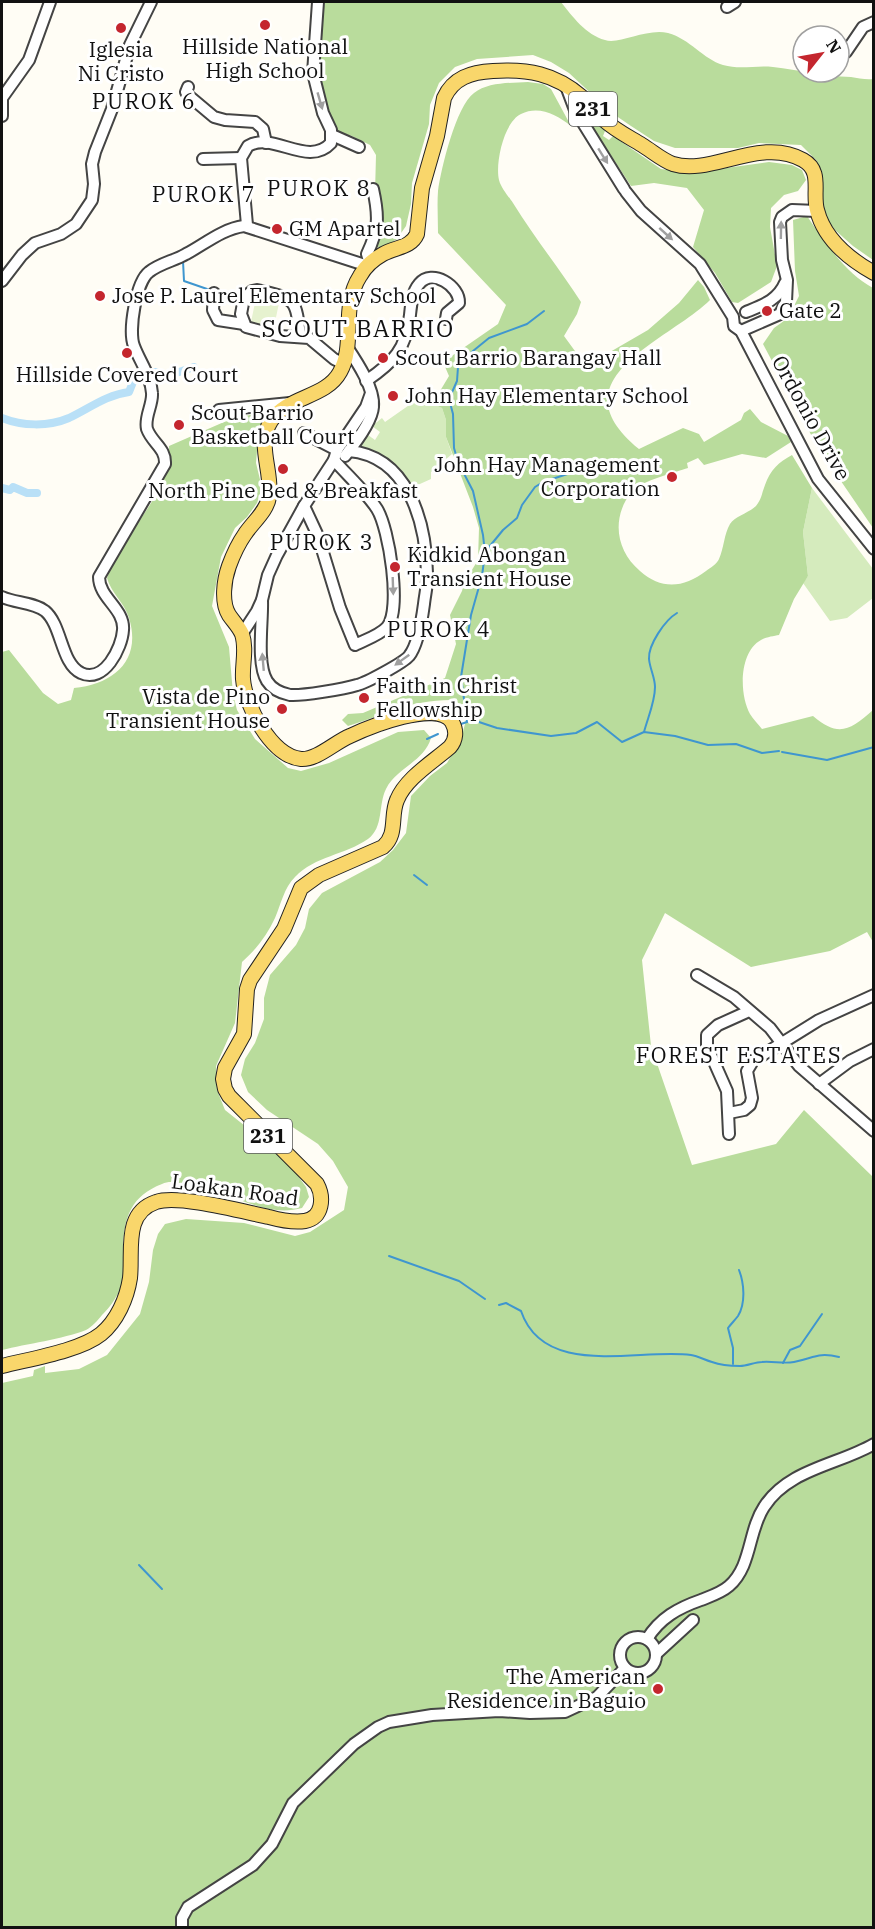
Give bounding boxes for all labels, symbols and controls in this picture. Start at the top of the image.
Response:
marker: Hillside National High School [258,18,272,32]
marker: Iglesia Ni Cristo [114,21,128,35]
north arrow [791,24,851,84]
place label: Hillside National High School [182,32,348,84]
place label: Iglesia Ni Cristo [78,35,164,87]
text: N [822,36,846,57]
district label: PUROK 6 [92,86,196,115]
one-way arrow [316,92,325,110]
road number: 231 [569,92,617,126]
one-way arrow [598,148,609,164]
district label: PUROK 8 [267,173,371,202]
district label: PUROK 7 [152,179,256,208]
place label: GM Apartel [289,214,401,242]
one-way arrow [776,220,786,239]
marker: GM Apartel [270,222,284,236]
one-way arrow [658,227,673,240]
place label: Jose P. Laurel Elementary School [112,281,436,309]
marker: Jose P. Laurel Elementary School [93,289,107,303]
place label: Gate 2 [779,296,842,324]
marker: Gate 2 [760,304,774,318]
district label: SCOUT BARRIO [261,312,455,344]
place label: Scout Barrio Barangay Hall [395,343,662,371]
marker: Hillside Covered Court [120,346,134,360]
street label: Ordonio Drive [766,350,858,485]
marker: Scout Barrio Barangay Hall [376,351,390,365]
place label: Hillside Covered Court [16,360,238,388]
place label: John Hay Elementary School [405,381,689,409]
marker: John Hay Elementary School [386,389,400,403]
place label: Scout Barrio Basketball Court [191,398,354,450]
marker: Scout Barrio Basketball Court [172,418,186,432]
place label: John Hay Management Corporation [434,450,660,502]
marker: North Pine Bed & Breakfast [276,462,290,476]
marker: John Hay Management Corporation [665,470,679,484]
place label: North Pine Bed & Breakfast [148,476,418,504]
district label: PUROK 3 [270,527,374,556]
place label: Kidkid Abongan Transient House [407,540,571,592]
marker: Kidkid Abongan Transient House [388,560,402,574]
one-way arrow [388,576,397,595]
district label: PUROK 4 [387,614,491,643]
one-way arrow [258,652,268,671]
one-way arrow [395,654,411,666]
place label: Faith in Christ Fellowship [376,671,517,723]
place label: Vista de Pino Transient House [106,682,270,734]
marker: Faith in Christ Fellowship [357,691,371,705]
marker: Vista de Pino Transient House [275,702,289,716]
district label: FOREST ESTATES [636,1040,842,1069]
road number: 231 [244,1119,292,1153]
street label: Loakan Road [170,1166,301,1212]
place label: The American Residence in Baguio [447,1662,646,1714]
marker: The American Residence in Baguio [651,1682,665,1696]

